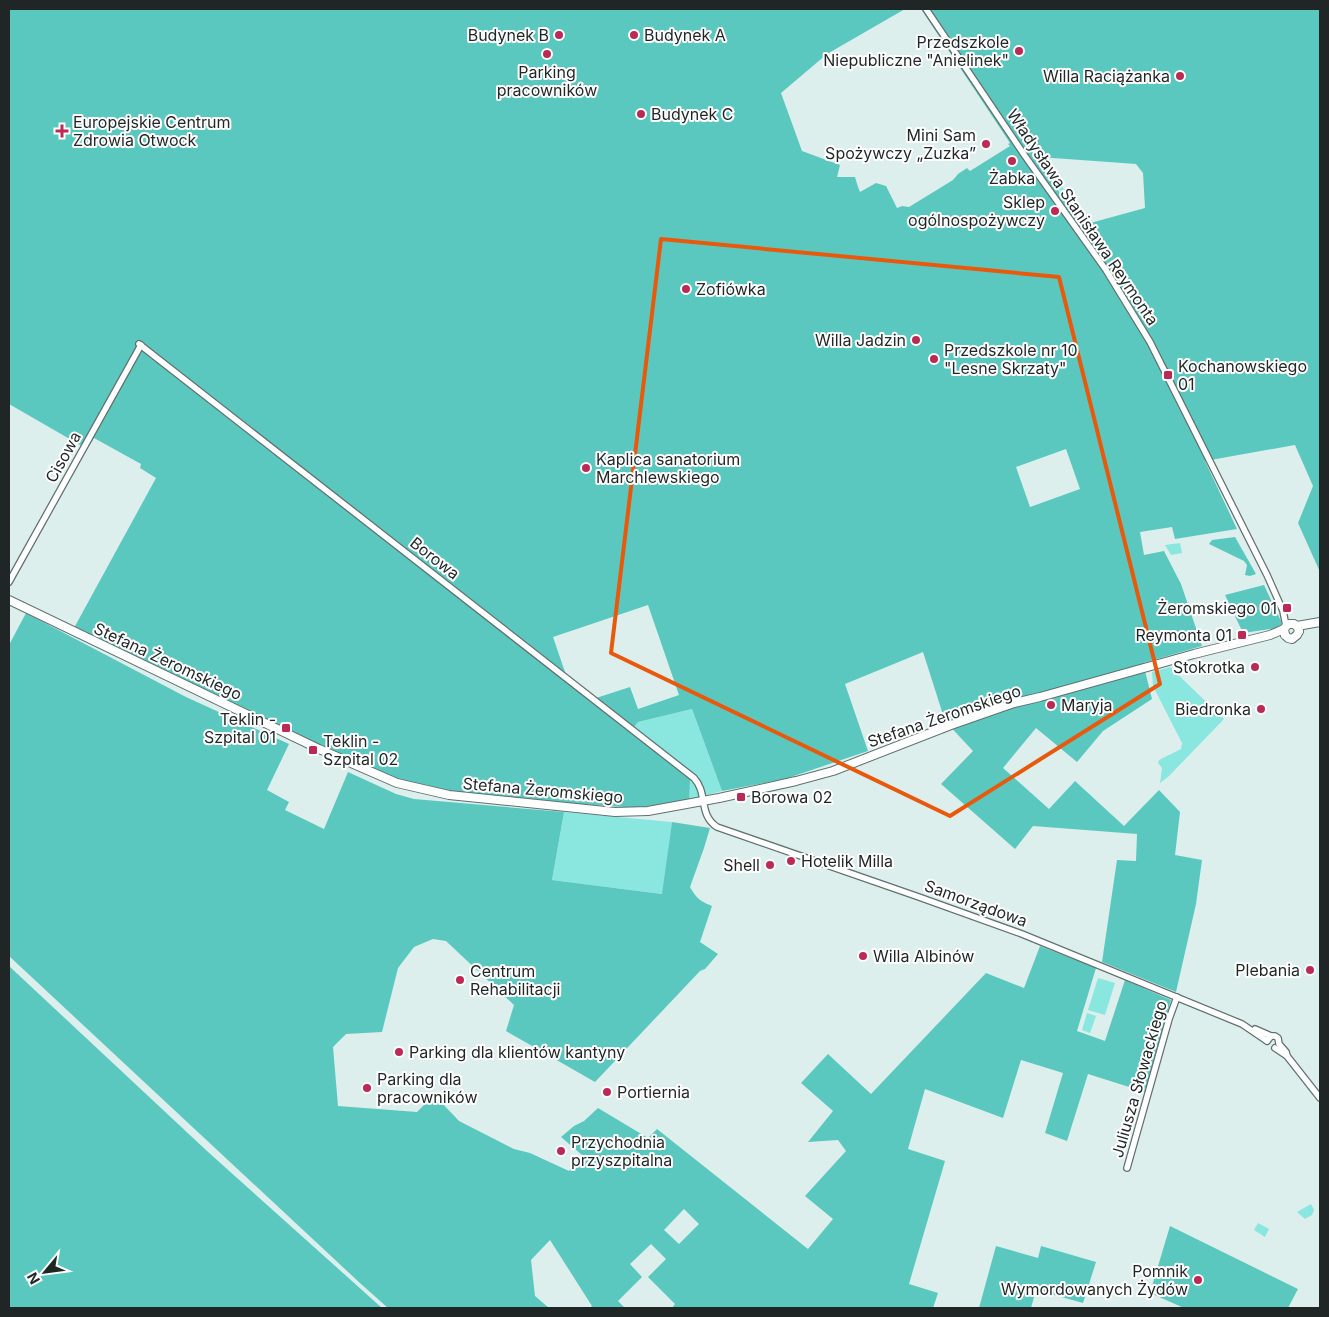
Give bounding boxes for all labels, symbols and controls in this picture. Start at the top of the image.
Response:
place label: Budynek B [468,25,549,45]
place label: Budynek A [644,25,726,45]
marker: Budynek B [553,29,565,41]
marker: Budynek A [628,29,640,41]
place label: Przedszkole Niepubliczne "Anielinek" [823,32,1009,70]
marker: Przedszkole Niepubliczne "Anielinek" [1013,45,1025,57]
marker: Parking pracowników [541,48,553,60]
place label: Parking pracowników [497,62,597,100]
place label: Willa Raciążanka [1043,66,1170,86]
marker: Willa Raciążanka [1174,70,1186,82]
place label: Budynek C [651,104,734,124]
street label: Władysława Stanisława Reymonta [1003,105,1163,329]
marker: Budynek C [635,108,647,120]
place label: Europejskie Centrum Zdrowia Otwock [73,112,231,150]
marker: Europejskie Centrum Zdrowia Otwock [55,124,69,138]
place label: Mini Sam Spożywczy „Zuzka” [825,125,976,163]
marker: Mini Sam Spożywczy „Zuzka” [980,138,992,150]
marker: Żabka [1006,155,1018,167]
place label: Żabka [989,168,1035,188]
place label: Sklep ogólnospożywczy [908,192,1045,230]
marker: Sklep ogólnospożywczy [1049,205,1061,217]
place label: Zofiówka [696,279,766,299]
marker: Zofiówka [680,283,692,295]
place label: Willa Jadzin [815,330,906,350]
marker: Willa Jadzin [910,334,922,346]
place label: Przedszkole nr 10 "Lesne Skrzaty" [944,340,1078,378]
marker: Przedszkole nr 10 "Lesne Skrzaty" [928,353,940,365]
place label: Kochanowskiego 01 [1178,356,1307,394]
marker: Kochanowskiego 01 [1162,369,1174,381]
street label: Cisowa [41,428,85,486]
place label: Kaplica sanatorium Marchlewskiego [596,449,740,487]
marker: Kaplica sanatorium Marchlewskiego [580,462,592,474]
street label: Borowa [406,533,464,583]
place label: Żeromskiego 01 [1157,598,1277,618]
marker: Żeromskiego 01 [1281,602,1293,614]
street label: Stefana Żeromskiego [91,618,245,704]
place label: Reymonta 01 [1135,625,1232,645]
marker: Reymonta 01 [1236,629,1248,641]
place label: Stokrotka [1173,657,1245,677]
marker: Stokrotka [1249,661,1261,673]
street label: Stefana Żeromskiego [865,680,1023,752]
place label: Maryja [1061,695,1113,715]
marker: Maryja [1045,699,1057,711]
place label: Biedronka [1175,699,1251,719]
marker: Biedronka [1255,703,1267,715]
place label: Teklin - Szpital 01 [204,709,276,747]
marker: Teklin - Szpital 01 [280,722,292,734]
place label: Teklin - Szpital 02 [323,731,398,769]
marker: Teklin - Szpital 02 [307,744,319,756]
street label: Stefana Żeromskiego [462,773,624,807]
place label: Borowa 02 [751,787,833,807]
marker: Borowa 02 [735,791,747,803]
place label: Hotelik Milla [801,851,893,871]
place label: Shell [723,855,760,875]
marker: Hotelik Milla [785,855,797,867]
marker: Shell [764,859,776,871]
street label: Samorządowa [922,875,1030,931]
place label: Willa Albinów [873,946,974,966]
marker: Willa Albinów [857,950,869,962]
place label: Plebania [1235,960,1300,980]
place label: Centrum Rehabilitacji [470,961,560,999]
marker: Plebania [1304,964,1316,976]
marker: Centrum Rehabilitacji [454,974,466,986]
street label: Juliusza Słowackiego [1107,998,1171,1160]
place label: Parking dla klientów kantyny [409,1042,625,1062]
marker: Parking dla klientów kantyny [393,1046,405,1058]
place label: Parking dla pracowników [377,1069,478,1107]
marker: Parking dla pracowników [361,1082,373,1094]
place label: Portiernia [617,1082,690,1102]
marker: Portiernia [601,1086,613,1098]
place label: Przychodnia przyszpitalna [571,1132,672,1170]
marker: Przychodnia przyszpitalna [555,1145,567,1157]
north arrow [20,1247,70,1297]
place label: Pomnik Wymordowanych Żydów [1001,1261,1188,1299]
text: N [23,1270,43,1287]
marker: Pomnik Wymordowanych Żydów [1192,1274,1204,1286]

